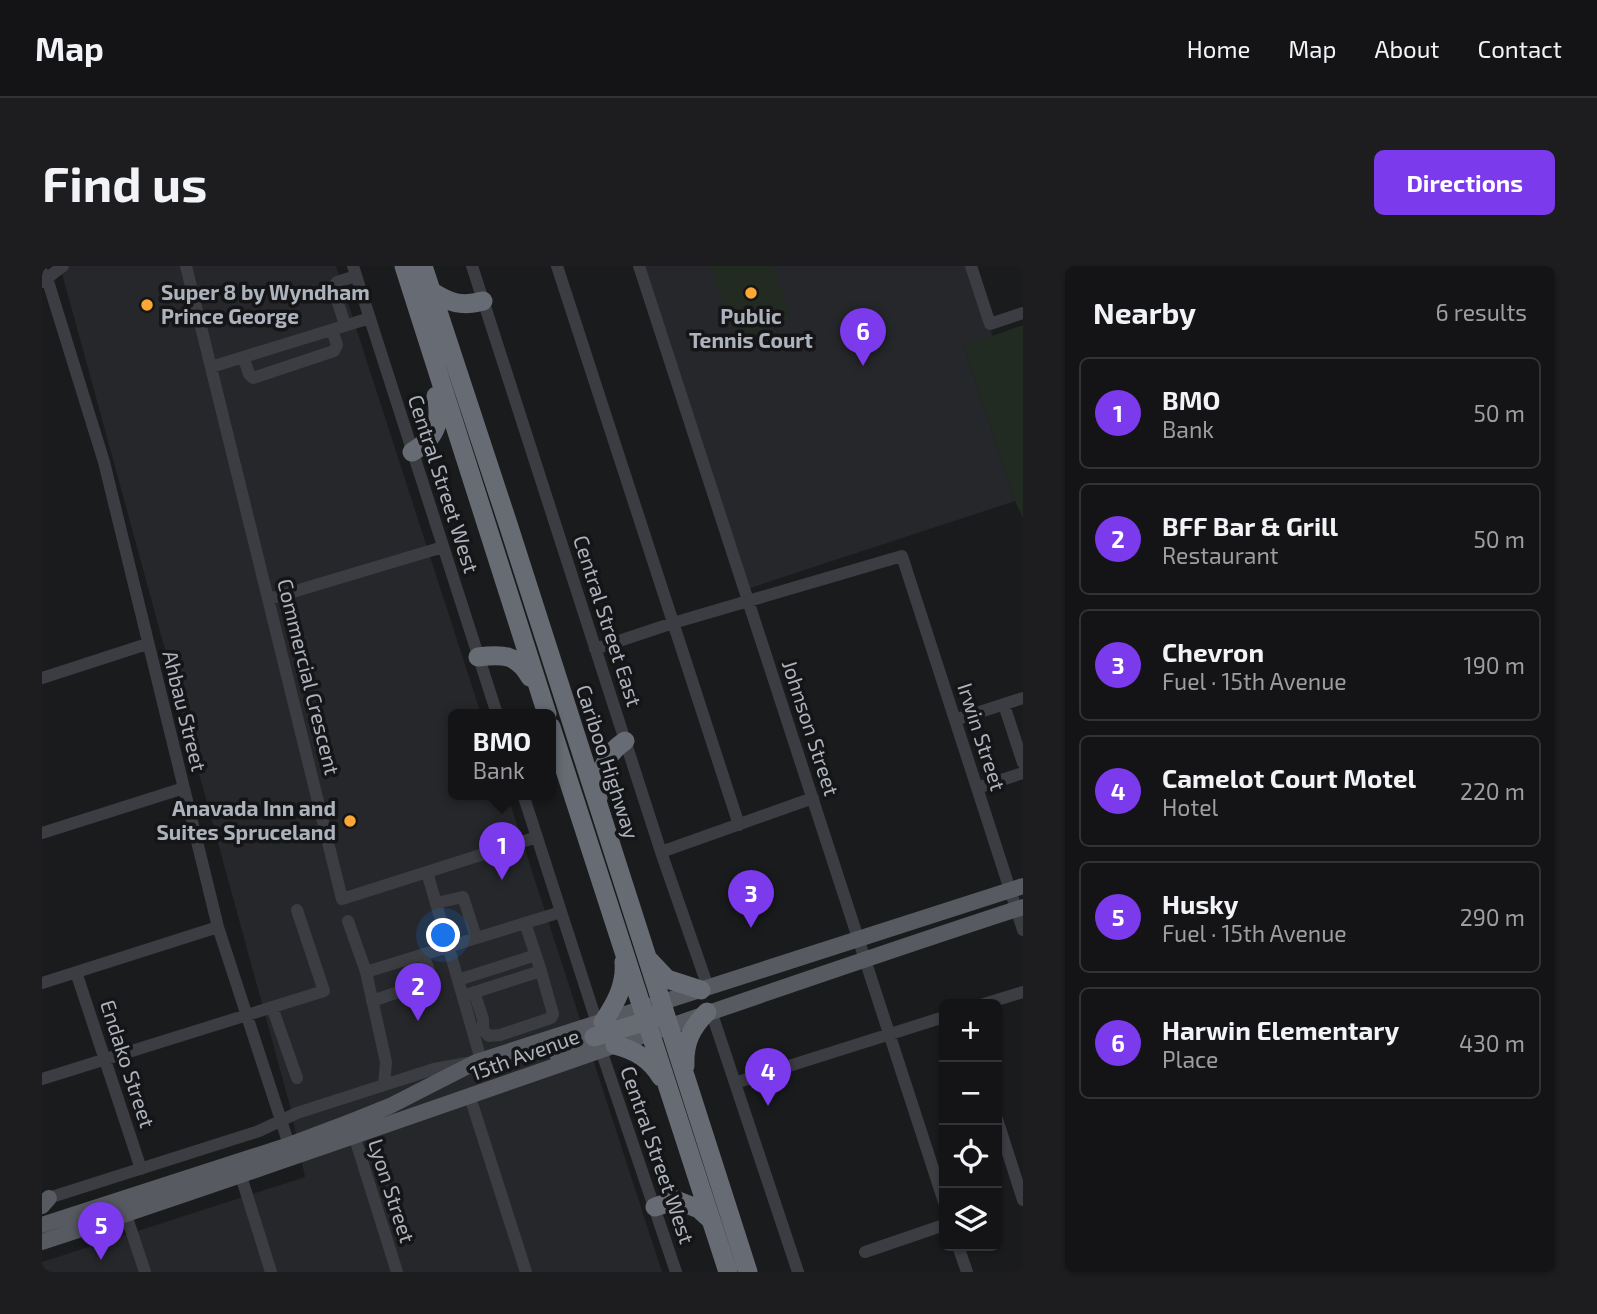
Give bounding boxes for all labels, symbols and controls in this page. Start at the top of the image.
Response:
text: Map [35,28,104,68]
text: Home [1187,34,1250,63]
text: Map [1288,34,1336,63]
text: About [1374,34,1440,63]
text: Contact [1478,34,1562,63]
button: Directions [1374,150,1555,215]
text: Find us [42,153,207,212]
place label: Super 8 by Wyndham Prince George [161,279,370,328]
marker: Public Tennis Court [743,285,759,301]
text: Nearby [1093,294,1196,330]
marker: Super 8 by Wyndham Prince George [139,297,155,313]
text: 6 results [1436,298,1527,326]
place label: Public Tennis Court [689,303,813,352]
pin: 6 [840,308,886,366]
text: BMO [1162,384,1220,415]
street label: Central Street West [404,391,485,576]
text: 1 [1113,399,1123,427]
text: 50 m [1474,399,1525,427]
text: Bank [1162,415,1214,443]
text: BFF Bar & Grill [1162,510,1338,541]
text: 2 [1111,525,1125,553]
text: 50 m [1474,525,1525,553]
street label: Central Street East [569,532,648,709]
text: Restaurant [1162,541,1279,569]
street label: Commercial Crescent [273,576,346,777]
text: Chevron [1162,636,1264,667]
street label: Ahbau Street [158,648,213,774]
text: 3 [1111,651,1125,679]
text: 190 m [1464,651,1525,679]
street label: Johnson Street [778,656,845,799]
text: Fuel · 15th Avenue [1162,667,1347,695]
street label: Irwin Street [953,680,1012,794]
street label: Cariboo Highway [572,681,645,842]
popup [448,709,556,800]
text: BMO [473,725,531,756]
text: Bank [473,756,525,784]
text: Camelot Court Motel [1162,762,1416,793]
text: 4 [1111,777,1125,805]
text: 220 m [1460,777,1525,805]
text: Hotel [1162,793,1218,821]
place label: Anavada Inn and Suites Spruceland [157,795,336,844]
marker: Anavada Inn and Suites Spruceland [342,813,358,829]
pin: 1 [479,822,525,880]
pin: 3 [728,870,774,928]
text: Husky [1162,888,1238,919]
text: 5 [1112,903,1124,931]
text: 290 m [1460,903,1525,931]
your location [426,918,460,952]
text: Fuel · 15th Avenue [1162,919,1347,947]
pin: 2 [395,963,441,1021]
street label: Endako Street [96,996,161,1131]
map controls [939,999,1002,1251]
button: + [939,999,1002,1062]
text: Harwin Elementary [1162,1014,1399,1045]
street label: 15th Avenue [466,1022,583,1085]
text: 6 [1111,1029,1125,1057]
text: 430 m [1459,1029,1525,1057]
text: Place [1162,1045,1218,1073]
pin: 4 [745,1048,791,1106]
street label: Central Street West [616,1062,701,1247]
button: − [939,1062,1002,1125]
button: locate [939,1125,1002,1188]
street label: Lyon Street [364,1136,421,1246]
button: layers [939,1188,1002,1251]
pin: 5 [78,1202,124,1260]

